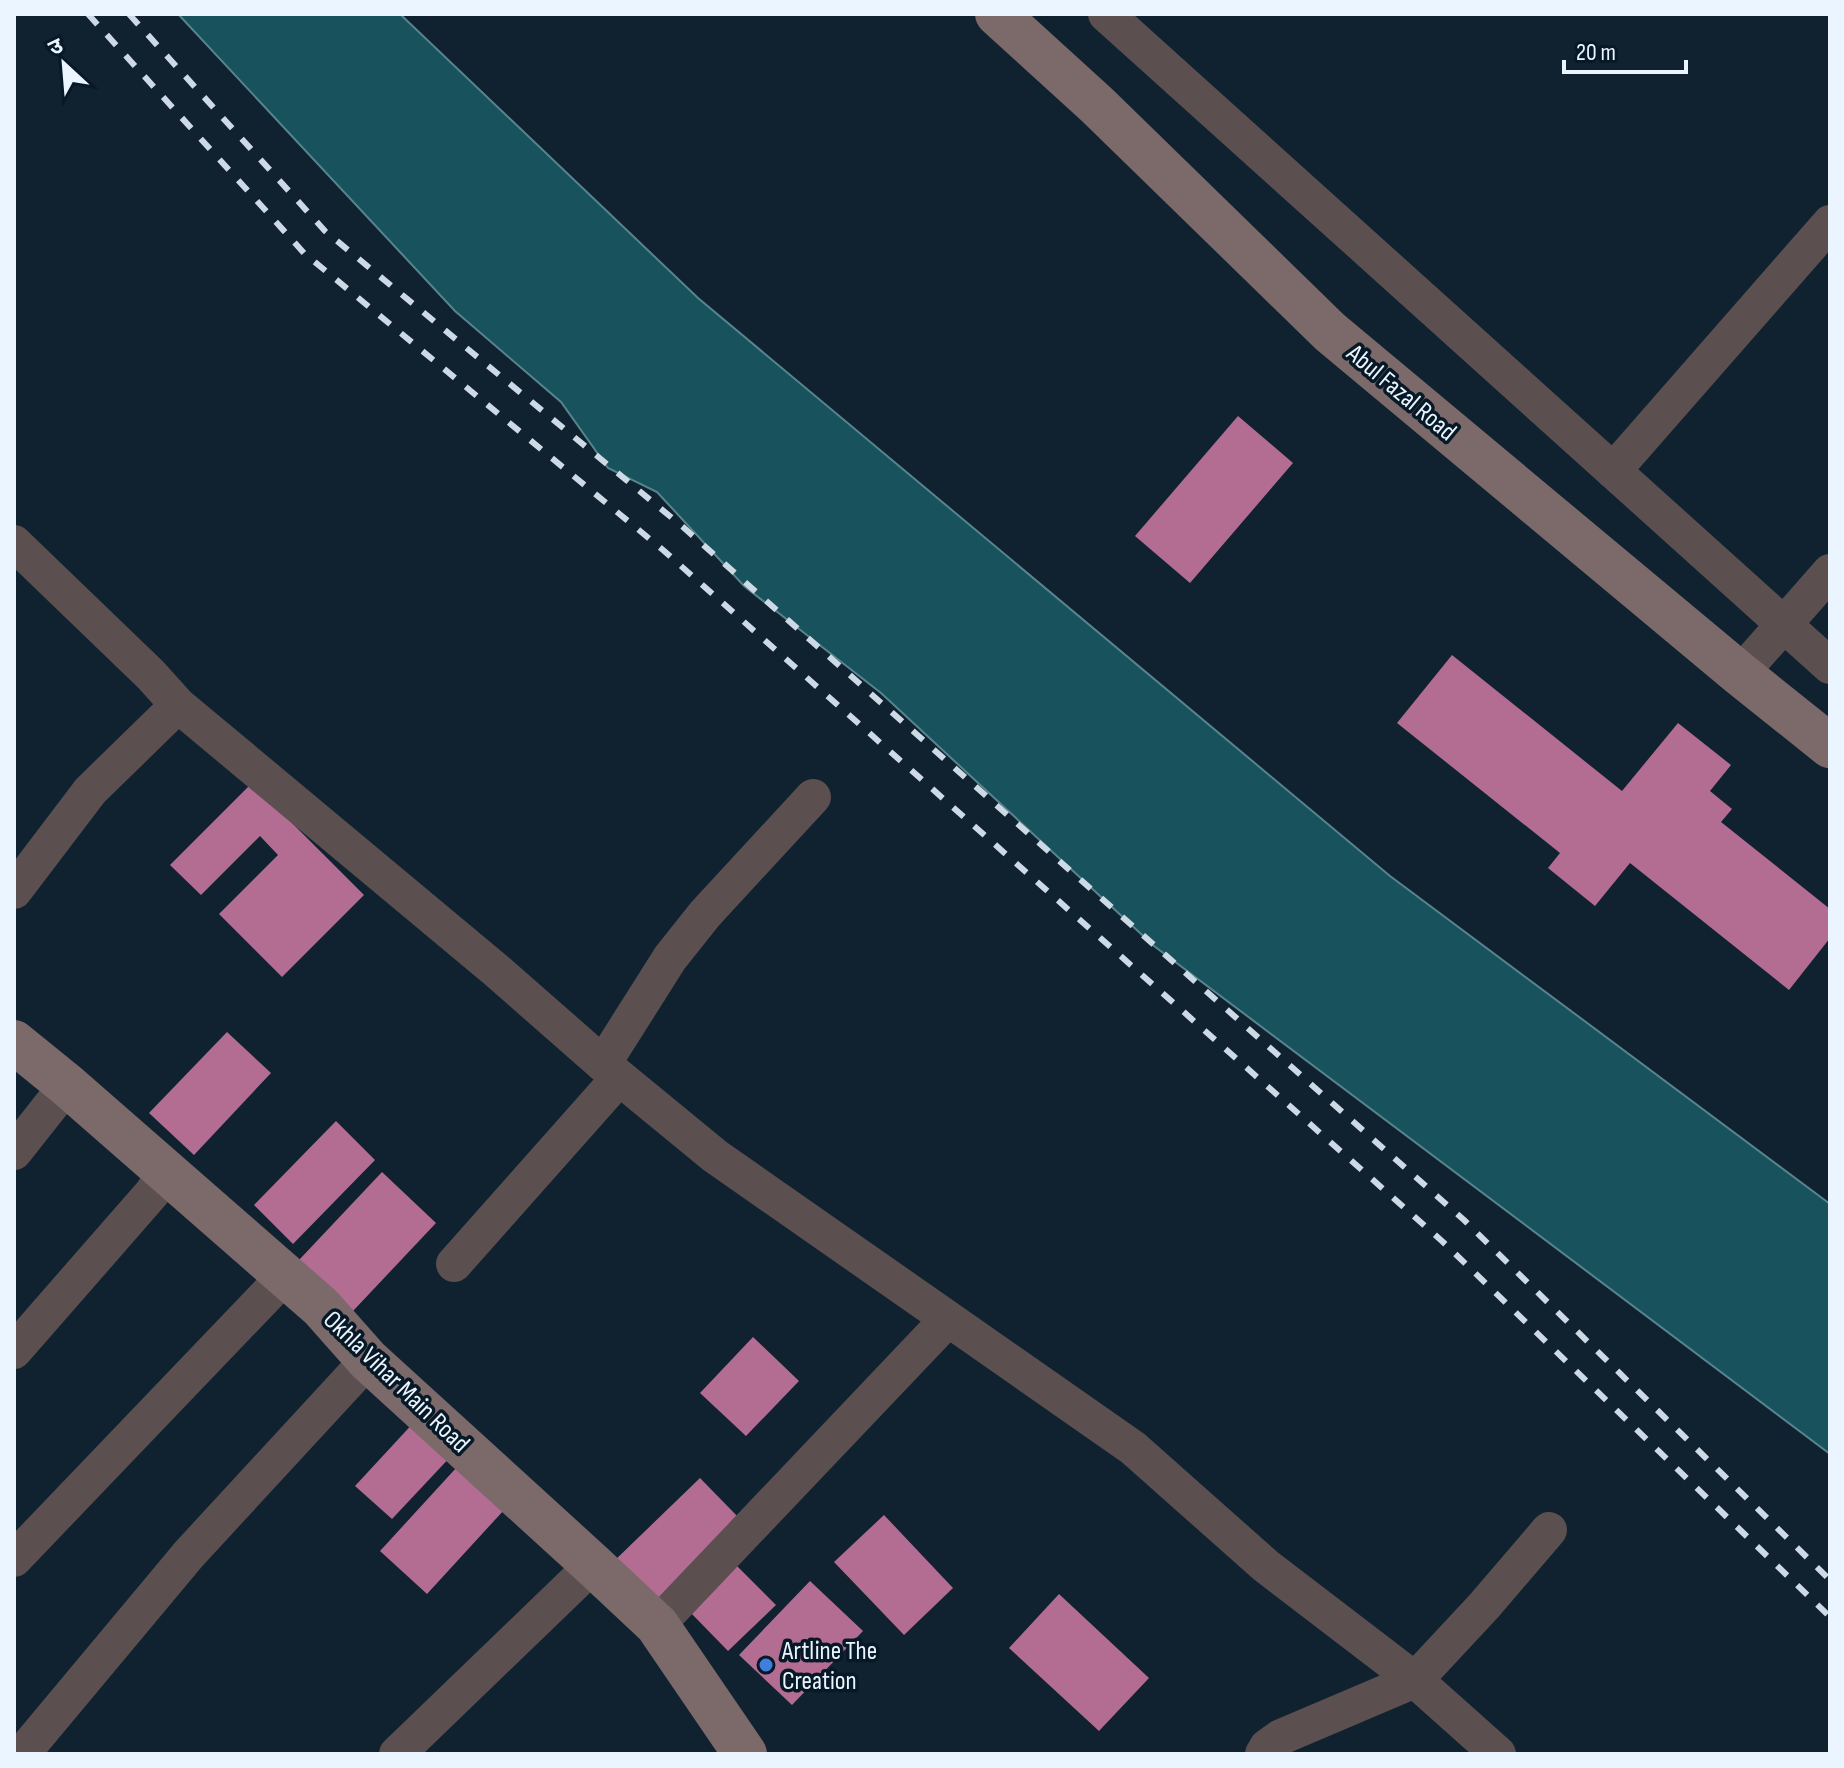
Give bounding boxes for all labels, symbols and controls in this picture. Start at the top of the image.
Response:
north arrow [24,24,104,104]
scale bar [1564,24,1686,74]
text: उ [44,32,69,62]
text: 20 m [1576,38,1616,67]
street label: Abul Fazal Road [1339,338,1462,448]
street label: Okhla Vihar Main Road [316,1305,475,1460]
place label: Artline The Creation [781,1636,877,1697]
marker: Artline The Creation [757,1656,775,1674]

